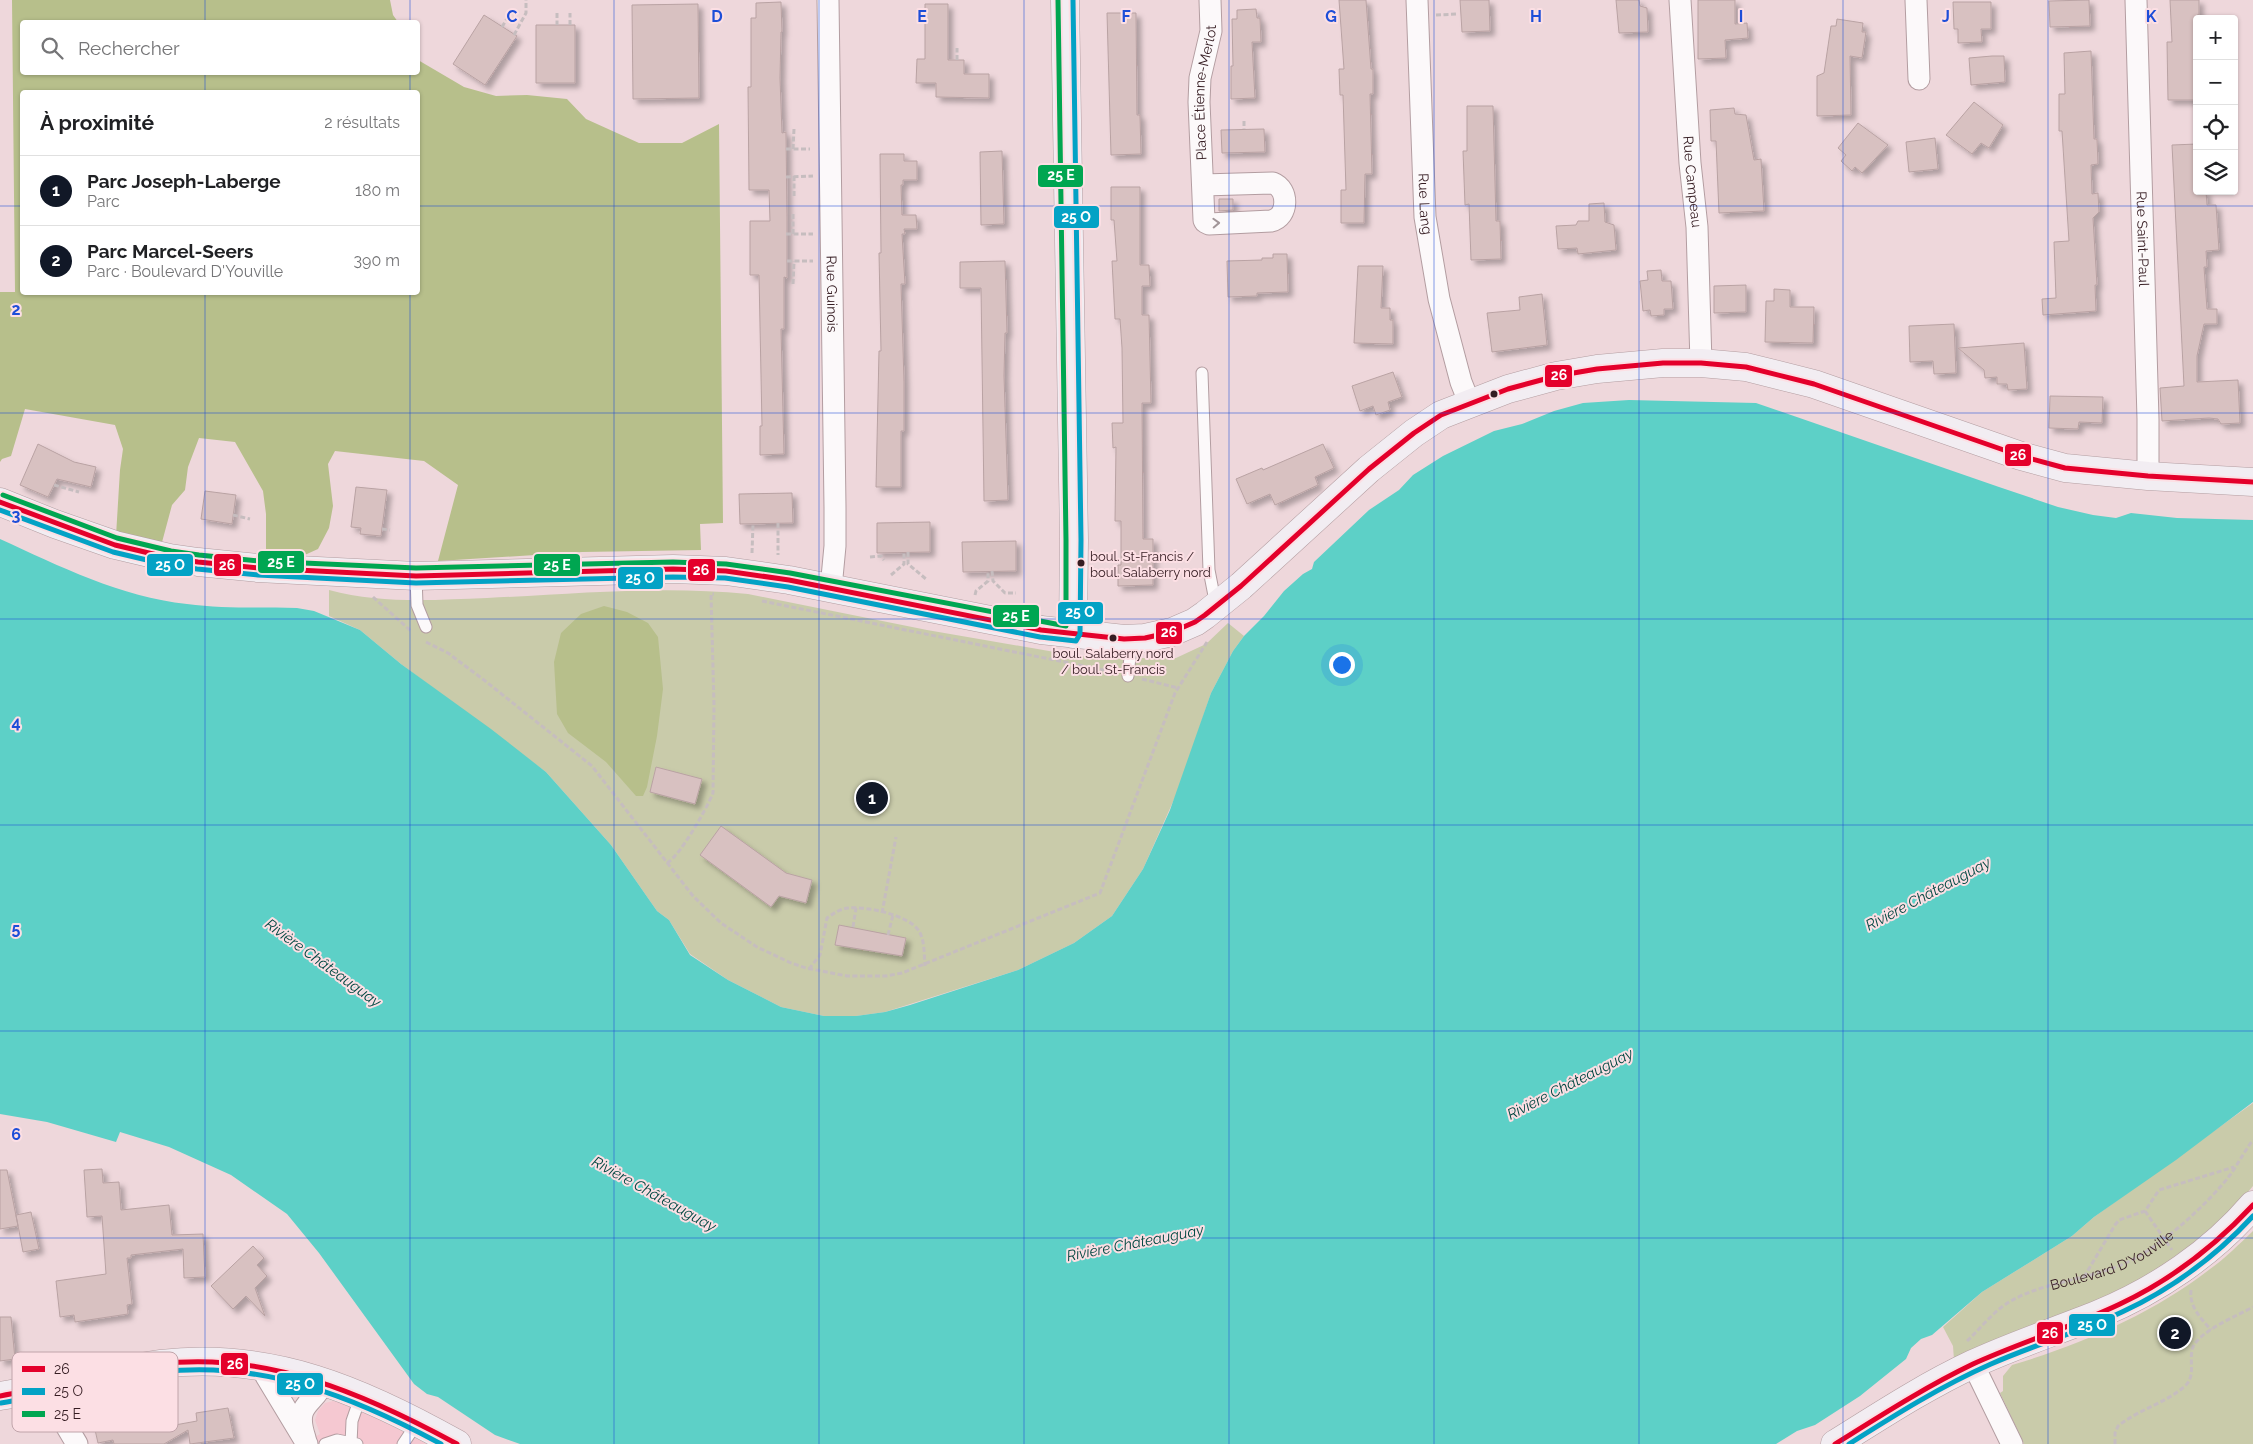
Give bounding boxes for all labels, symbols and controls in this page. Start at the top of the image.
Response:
text: C [507,7,518,26]
text: D [711,7,723,26]
text: E [917,7,927,26]
text: F [1121,7,1131,26]
text: G [1325,7,1337,26]
text: H [1530,7,1542,26]
text: I [1739,7,1743,26]
text: J [1942,7,1950,26]
text: K [2146,7,2157,26]
map controls [2193,15,2238,195]
button: + [2193,15,2238,60]
search box [20,20,420,75]
street label: Place Étienne-Merlot [1190,24,1219,160]
icon: search [38,34,66,62]
text: Rechercher [78,37,180,59]
button: − [2193,60,2238,105]
button: locate [2193,105,2238,150]
text: À proximité [40,110,154,135]
text: 2 résultats [324,113,400,132]
street label: Rue Campeau [1680,135,1705,228]
button: layers [2193,150,2238,195]
line badge: 25 E [1037,164,1084,188]
text: 25 E [1047,167,1075,183]
text: Parc Joseph-Laberge [87,170,281,192]
street label: Rue Lang [1415,173,1436,236]
text: 1 [52,181,60,200]
text: 180 m [355,181,400,200]
street label: Rue Saint-Paul [2133,191,2152,287]
text: Parc [87,192,120,211]
line badge: 25 O [1053,205,1100,229]
text: 25 O [1061,209,1091,225]
one-way arrow [1212,218,1220,229]
text: Parc Marcel-Seers [87,240,254,262]
text: 2 [51,251,61,270]
text: 390 m [354,251,400,270]
street label: Rue Guinois [824,255,841,333]
text: Parc · Boulevard D'Youville [87,262,283,281]
text: 2 [11,300,21,319]
line badge: 26 [1544,364,1573,388]
text: 26 [1551,367,1567,383]
unlabelled marker [1489,389,1499,399]
line badge: 26 [2004,443,2032,467]
text: 26 [2010,447,2026,463]
text: 3 [12,506,21,525]
place label: boul. St-Francis / boul. Salaberry nord [1090,549,1211,580]
line badge: 25 E [257,550,305,574]
line badge: 25 O [146,553,194,577]
line badge: 26 [213,553,242,577]
line badge: 25 E [533,553,581,577]
text: 25 E [267,554,295,570]
text: 25 O [155,557,185,573]
text: 26 [219,557,235,573]
text: 25 E [543,557,571,573]
line badge: 26 [687,558,716,582]
marker: boul. St-Francis / boul. Salaberry nord [1076,558,1086,568]
text: 26 [693,562,709,578]
line badge: 25 O [617,566,664,590]
text: 25 O [625,570,655,586]
line badge: 25 O [1057,601,1104,625]
line badge: 25 E [992,604,1040,628]
text: 25 O [1065,604,1095,620]
text: 25 E [1002,608,1030,624]
line badge: 26 [1155,621,1183,645]
text: 26 [1161,624,1177,640]
marker: boul. Salaberry nord / boul. St-Francis [1108,633,1118,643]
place label: boul. Salaberry nord / boul. St-Francis [1053,646,1173,677]
your location [1329,652,1355,678]
text: 4 [11,713,21,732]
pin: 1 [856,779,888,817]
water label: Rivière Châteauguay [1862,853,1994,935]
water label: Rivière Châteauguay [262,915,385,1012]
text: 5 [12,919,21,938]
water label: Rivière Châteauguay [1504,1044,1637,1124]
text: 6 [11,1125,21,1144]
water label: Rivière Châteauguay [589,1152,720,1236]
water label: Rivière Châteauguay [1065,1221,1206,1265]
street label: Boulevard D'Youville [2048,1227,2177,1293]
line badge: 25 O [2068,1313,2116,1337]
pin: 2 [2159,1314,2191,1352]
text: 25 O [2077,1317,2107,1333]
line badge: 26 [2036,1321,2064,1345]
text: 26 [2042,1325,2058,1341]
legend [12,1352,178,1432]
line badge: 26 [220,1352,249,1376]
text: 26 [227,1356,243,1372]
text: 26 [54,1361,70,1377]
line badge: 25 O [276,1372,324,1396]
text: 25 O [285,1376,315,1392]
text: 25 O [54,1383,83,1399]
text: 25 E [54,1406,81,1422]

